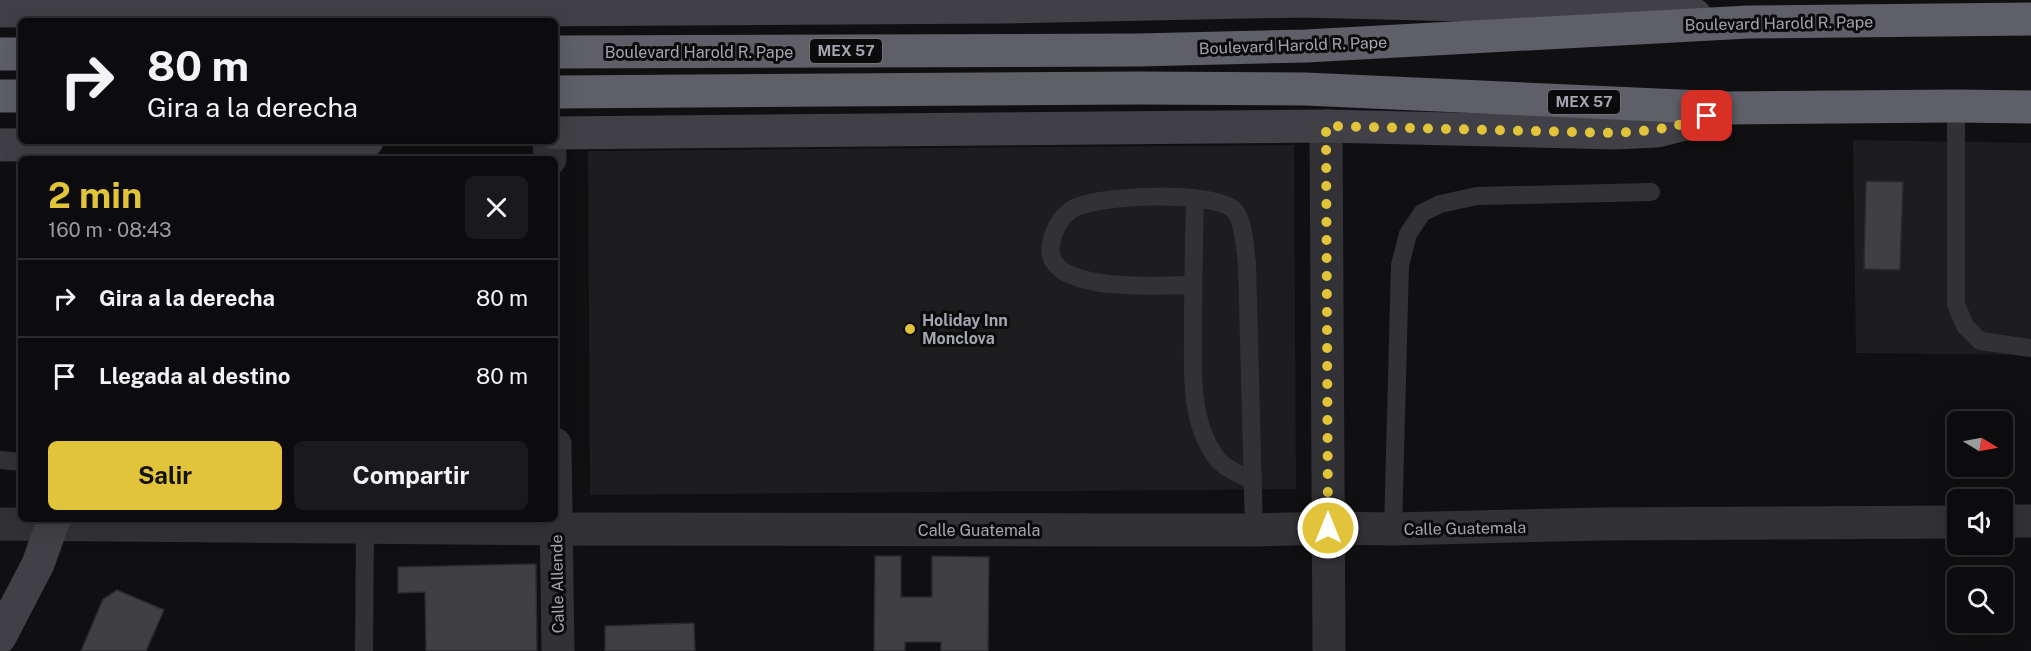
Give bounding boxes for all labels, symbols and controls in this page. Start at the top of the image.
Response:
street label: Boulevard Harold R. Pape [1685,12,1873,35]
street label: Boulevard Harold R. Pape [1198,33,1388,58]
road number: MEX 57 [810,39,882,63]
text: 80 m [147,41,249,90]
icon: right [48,42,126,120]
street label: Boulevard Harold R. Pape [605,43,793,62]
road number: MEX 57 [1548,90,1620,114]
pin [1681,90,1732,141]
text: Gira a la derecha [147,91,358,123]
icon: arrive [1690,99,1723,132]
text: 2 min [48,174,142,216]
button: close [465,176,528,239]
text: 160 m · 08:43 [48,218,172,242]
icon: right [48,282,81,315]
text: Gira a la derecha [99,285,275,311]
text: 80 m [476,285,528,311]
place label: Holiday Inn Monclova [922,311,1008,348]
marker: Holiday Inn Monclova [903,322,917,336]
icon: arrive [48,360,81,393]
text: Llegada al destino [99,363,290,389]
text: 80 m [476,363,528,389]
north arrow [1947,411,2013,477]
map controls [1947,411,2013,633]
button: Salir [48,441,282,510]
button: Compartir [294,441,528,510]
button: sound [1947,489,2013,555]
position arrow [1296,496,1360,560]
street label: Calle Guatemala [1404,518,1526,539]
street label: Calle Guatemala [918,521,1040,540]
street label: Calle Allende [547,534,568,634]
button: search [1947,567,2013,633]

